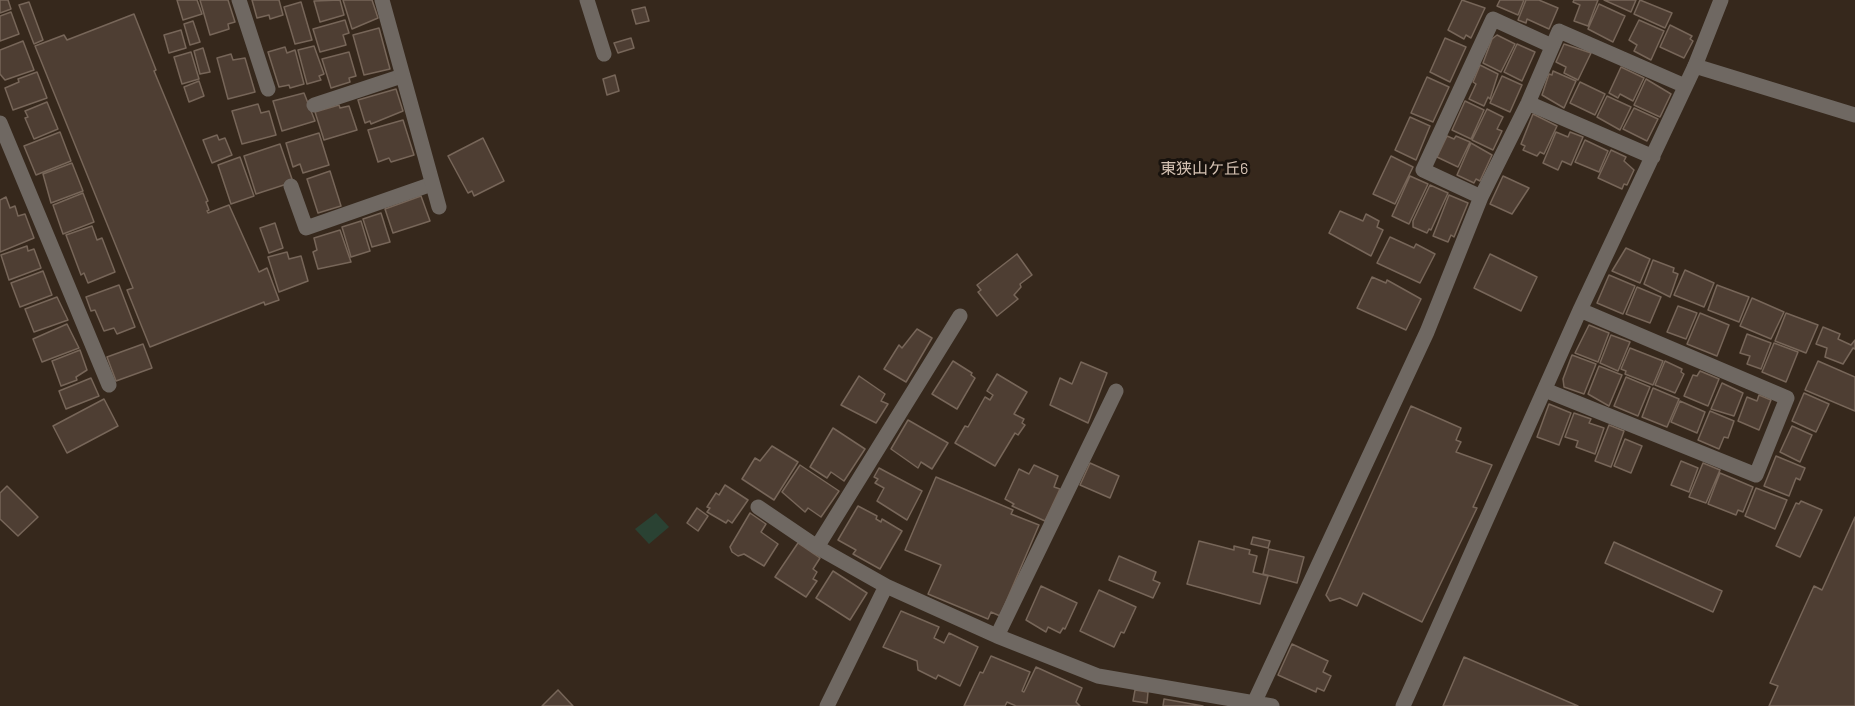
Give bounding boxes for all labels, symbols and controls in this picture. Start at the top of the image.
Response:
district label: 東狭山ケ丘6 [1160,159,1248,179]

